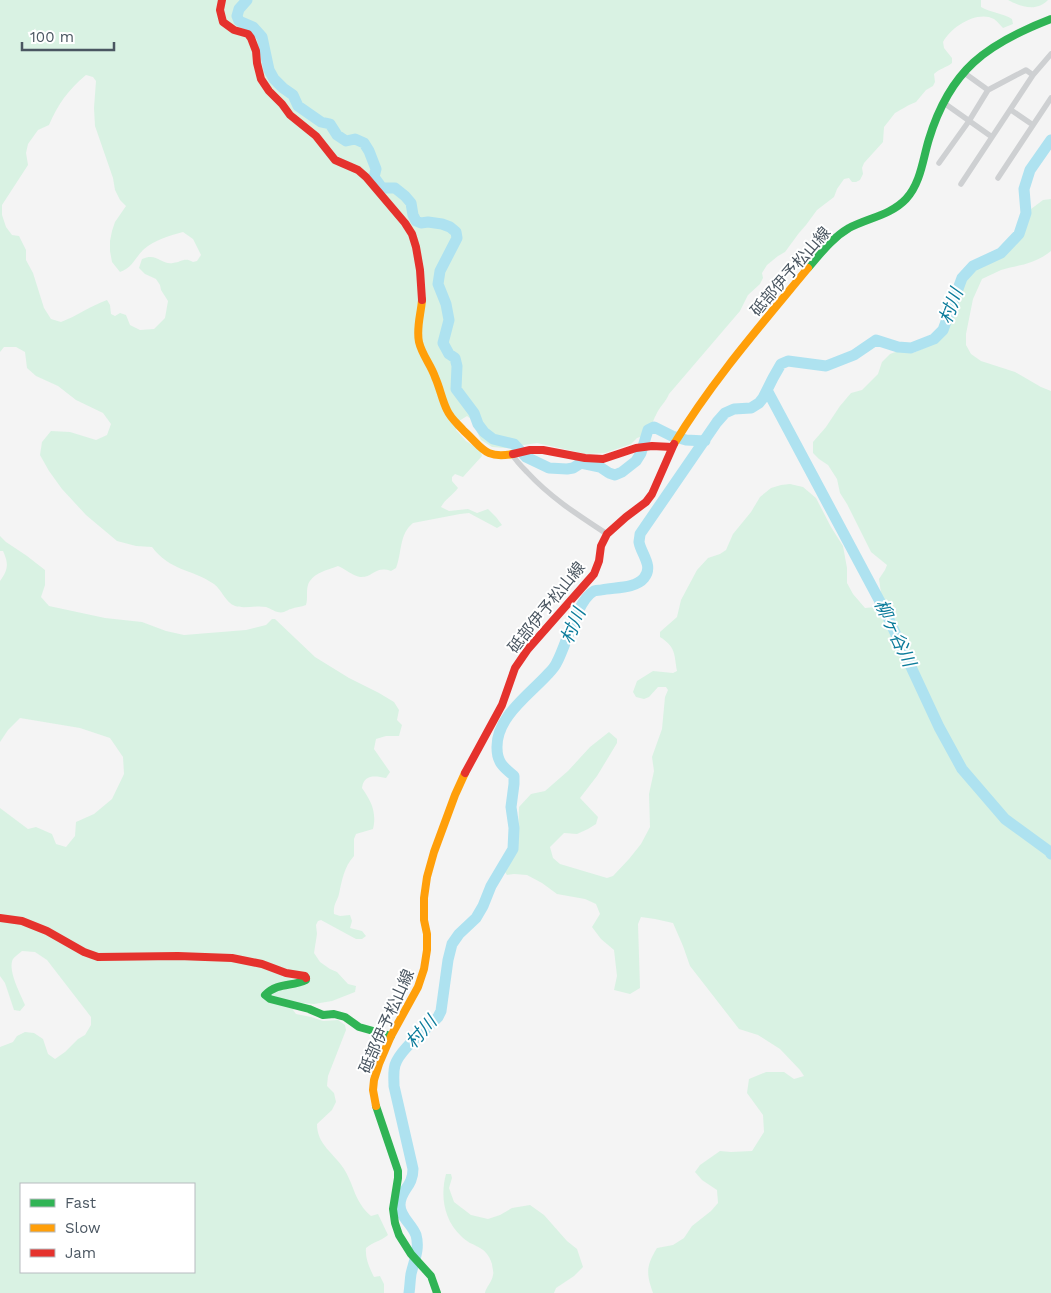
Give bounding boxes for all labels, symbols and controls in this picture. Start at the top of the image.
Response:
scale bar [22,20,115,52]
text: 100 m [30,28,74,46]
street label: 砥部伊予松山線 [746,223,834,320]
water label: 村川 [934,283,968,326]
street label: 砥部伊予松山線 [504,558,589,657]
water label: 柳ヶ谷川 [871,596,921,672]
water label: 村川 [556,603,590,646]
street label: 砥部伊予松山線 [355,966,418,1076]
water label: 村川 [401,1010,442,1052]
legend [20,1183,195,1273]
text: Fast [65,1194,97,1212]
text: Slow [65,1219,101,1237]
text: Jam [65,1244,96,1262]

